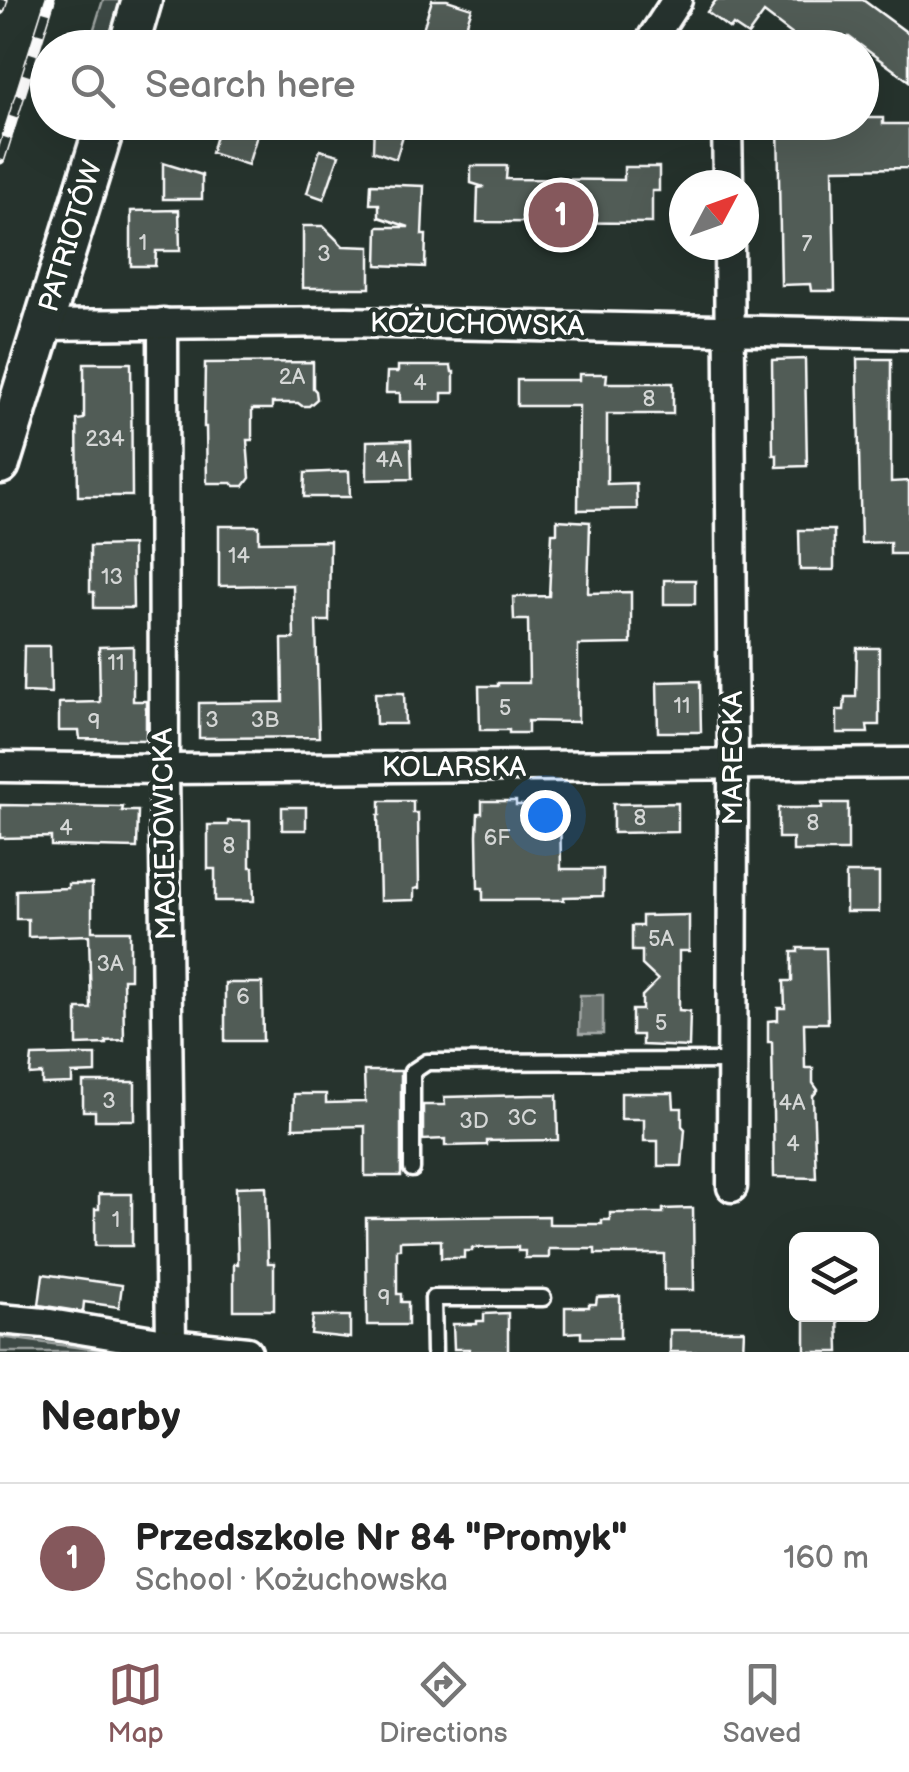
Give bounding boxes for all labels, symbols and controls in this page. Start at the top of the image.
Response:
search box [30,30,879,140]
icon: search [65,58,120,113]
text: Search here [145,63,356,108]
street label: PATRIOTÓW [31,156,110,316]
north arrow [669,170,759,260]
pin: 1 [528,178,594,252]
house number: 1 [139,230,147,257]
house number: 7 [802,231,813,258]
house number: 3 [317,241,331,268]
street label: KOŻUCHOWSKA [370,306,585,343]
house number: 2A [279,364,306,391]
house number: 4 [413,370,427,397]
house number: 8 [643,386,655,413]
house number: 234 [85,426,125,453]
house number: 4A [376,447,403,474]
house number: 14 [228,543,251,570]
house number: 13 [101,564,123,591]
house number: 11 [107,650,125,677]
street label: MARECKA [717,690,750,825]
house number: 11 [673,693,691,720]
house number: 5 [499,695,511,722]
house number: 3 [205,707,219,734]
house number: 3B [251,707,279,734]
house number: 9 [88,709,100,736]
street label: MACIEJOWICKA [147,727,183,940]
street label: KOLARSKA [382,751,527,784]
your location [520,790,571,841]
house number: 8 [634,805,646,832]
house number: 8 [807,810,819,837]
house number: 4 [59,815,73,842]
house number: 6F [484,825,511,852]
house number: 8 [223,833,235,860]
house number: 5A [648,926,675,953]
house number: 3A [97,951,124,978]
house number: 6 [236,984,250,1011]
house number: 5 [655,1010,667,1037]
house number: 3 [102,1088,116,1115]
house number: 4A [779,1090,806,1117]
house number: 3C [507,1105,537,1132]
house number: 3D [459,1108,489,1135]
house number: 4 [786,1131,800,1158]
house number: 1 [112,1207,120,1234]
map controls [789,1232,879,1322]
button: layers [789,1232,879,1322]
house number: 9 [378,1285,390,1312]
text: Nearby [40,1392,180,1443]
text: Przedszkole Nr 84 "Promyk" [135,1516,628,1561]
text: 1 [66,1539,79,1578]
text: 160 m [783,1539,869,1578]
text: School · Kożuchowska [135,1561,448,1600]
tab: Map [108,1657,164,1750]
tab: Directions [379,1657,508,1750]
tab: Saved [723,1657,801,1750]

